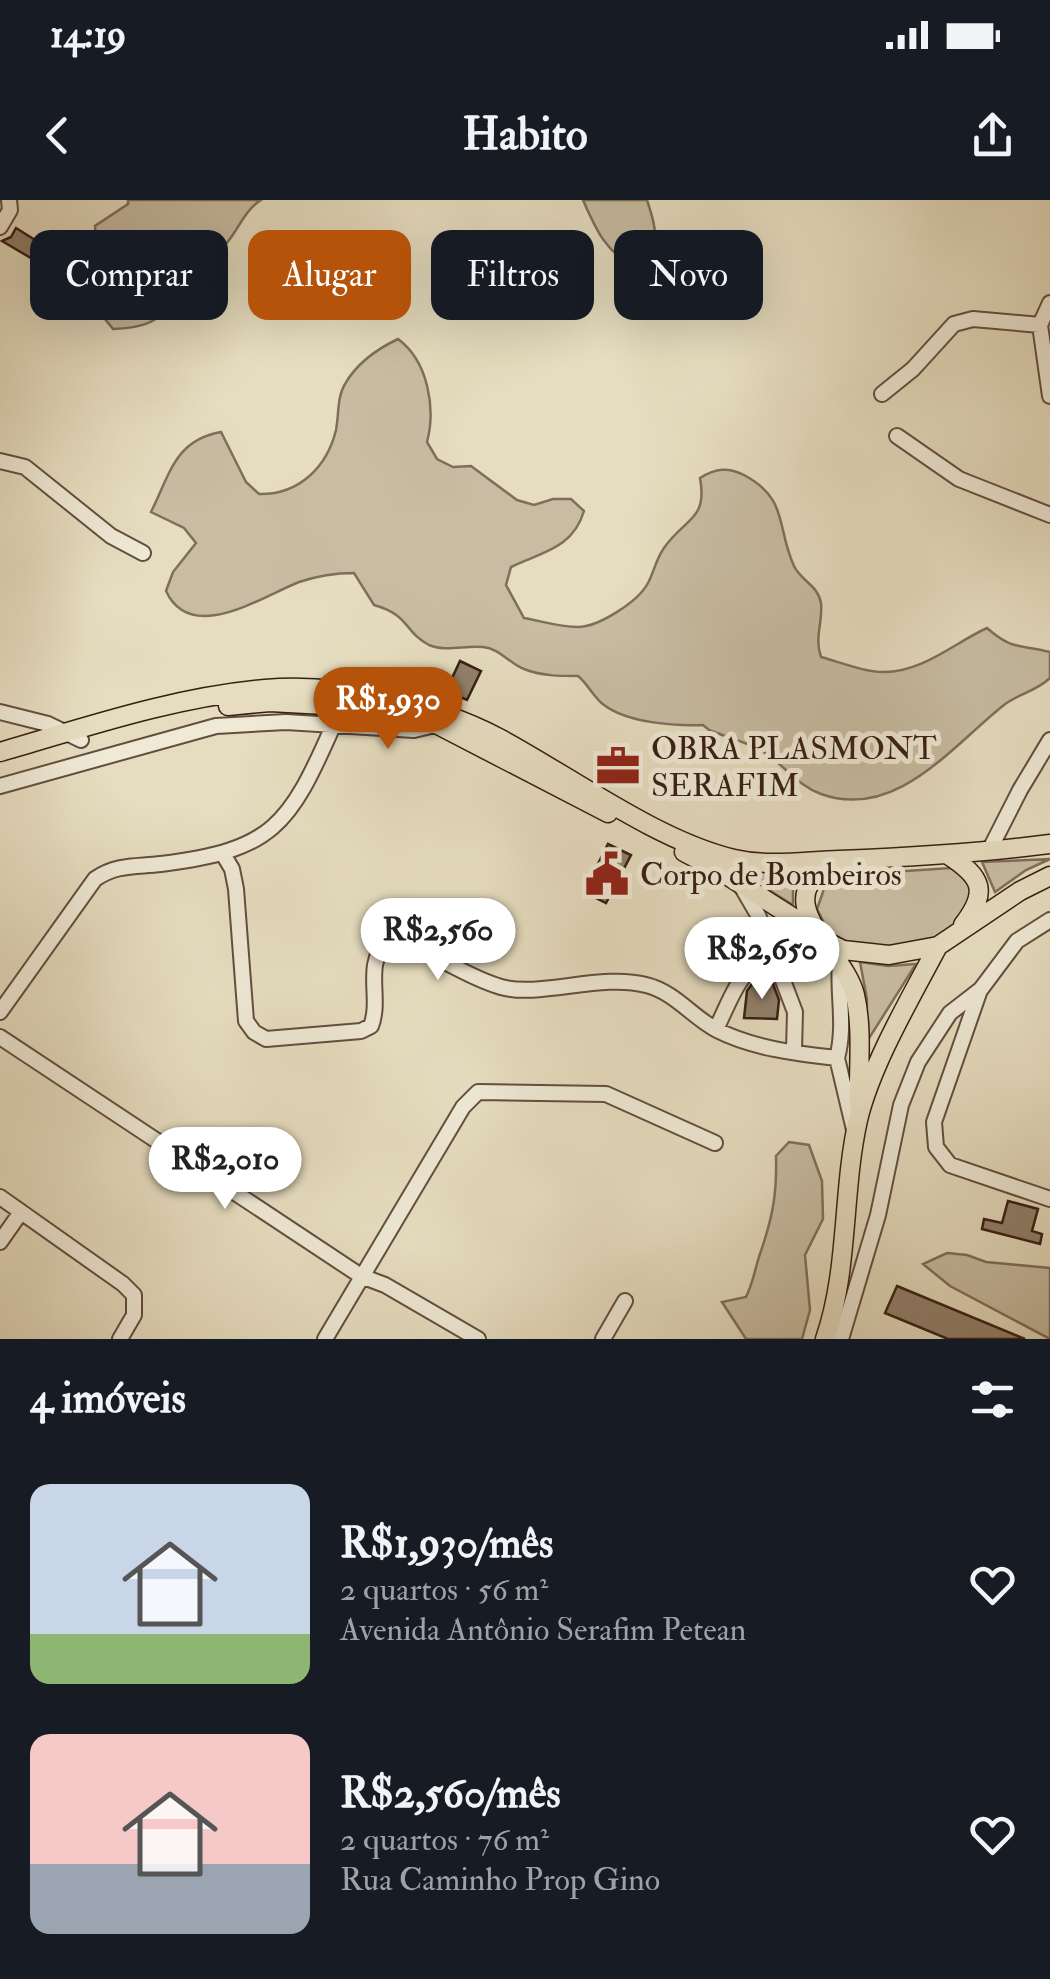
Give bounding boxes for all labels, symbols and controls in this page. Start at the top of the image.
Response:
text: 14:19 [50,11,126,59]
text: Habito [462,107,588,163]
icon: back [30,108,85,163]
icon: share [965,108,1020,163]
chip: Comprar [30,230,228,320]
chip: Alugar [248,230,411,320]
chip: Filtros [431,230,594,320]
chip: Novo [614,230,763,320]
pin: R$1,930 [296,667,480,752]
text: R$1,930 [335,679,441,719]
place label: OBRA PLASMONT SERAFIM [651,729,937,806]
office icon: OBRA PLASMONT SERAFIM [594,742,642,790]
public building icon: Corpo de Bombeiros [583,850,631,898]
place label: Corpo de Bombeiros [640,855,902,895]
pin: R$2,560 [346,898,530,983]
text: R$2,560 [383,910,493,950]
pin: R$2,650 [670,917,854,1002]
text: R$2,650 [706,929,818,969]
pin: R$2,010 [133,1127,317,1212]
text: R$2,010 [171,1139,279,1179]
icon: filters [965,1372,1020,1427]
text: 4 imóveis [30,1373,186,1425]
text: R$1,930/mês [340,1518,553,1570]
icon: home [110,1524,230,1644]
icon: heart [965,1557,1020,1612]
text: 2 quartos · 56 m² [340,1570,548,1610]
text: Avenida Antônio Serafim Petean [340,1610,746,1650]
text: R$2,560/mês [340,1768,561,1820]
icon: home [110,1774,230,1894]
icon: heart [965,1807,1020,1862]
text: 2 quartos · 76 m² [340,1820,549,1860]
text: Rua Caminho Prop Gino [340,1860,660,1900]

